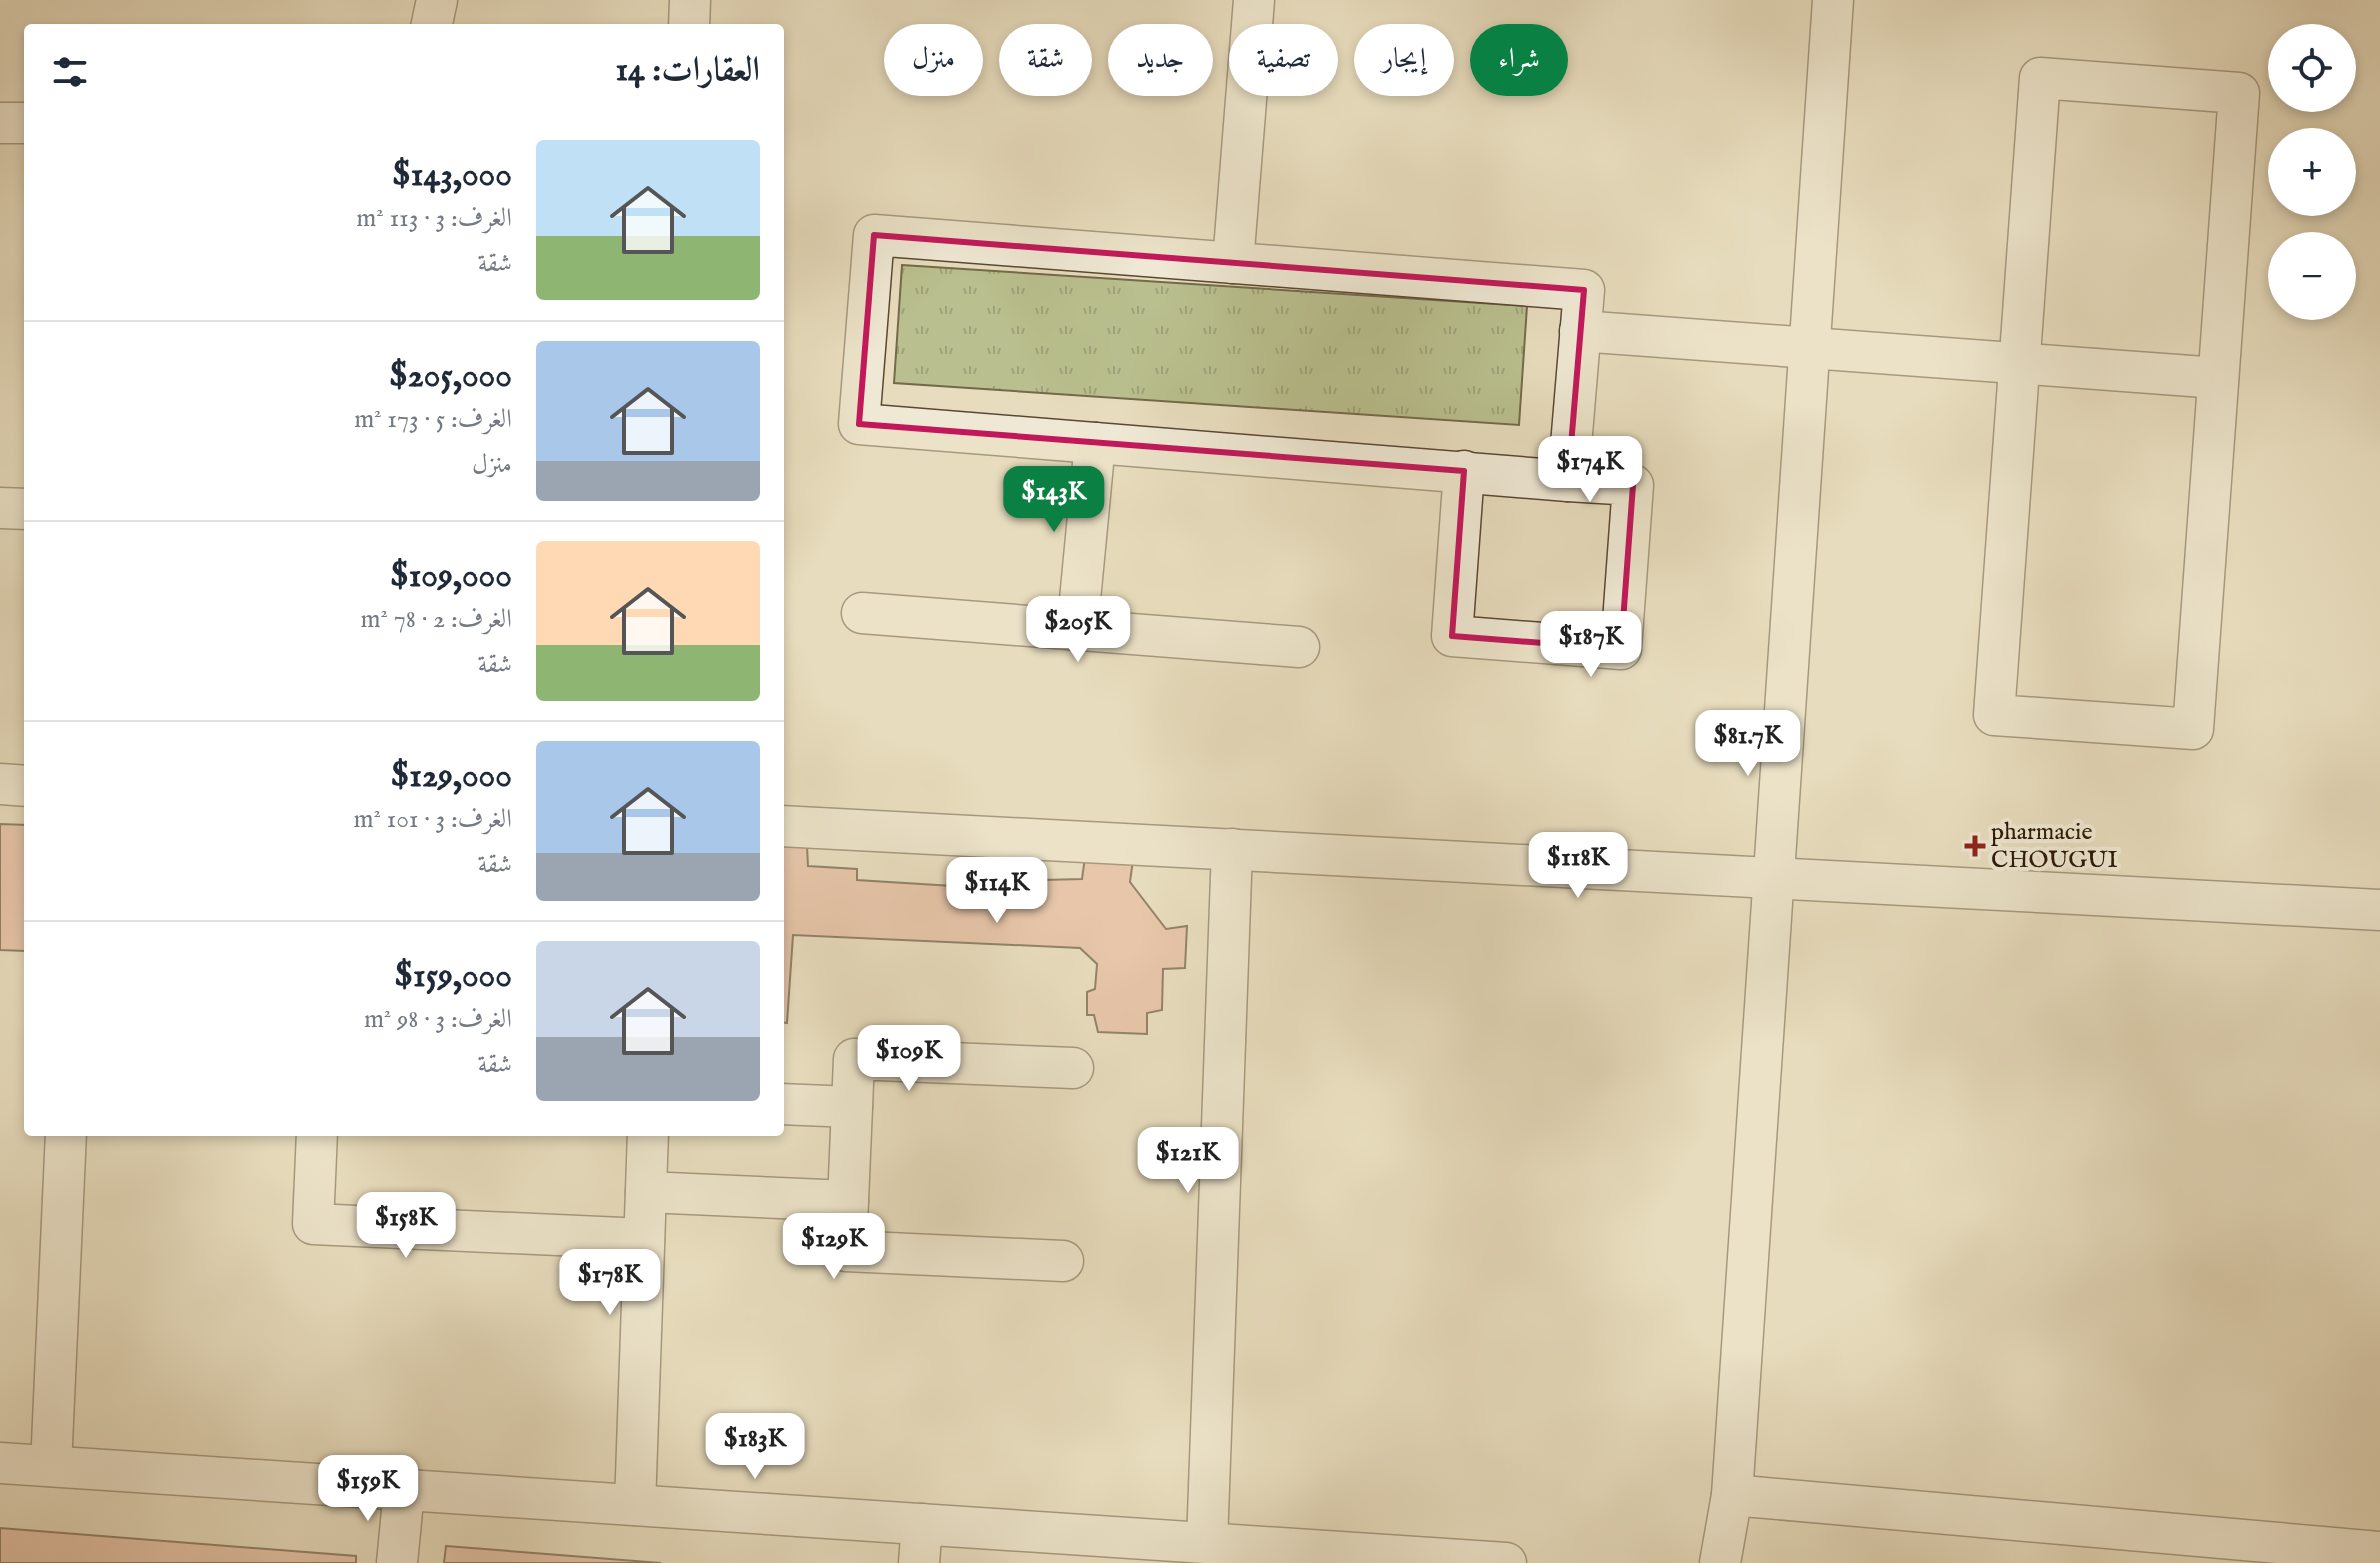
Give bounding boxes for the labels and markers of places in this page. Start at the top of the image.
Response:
pin: $174K [1534,436,1646,504]
pin: $143K [998,466,1110,534]
pin: $205K [1022,596,1134,664]
pin: $187K [1535,611,1647,679]
pin: $81.7K [1683,710,1813,778]
place label: pharmacie CHOUGUI [1991,817,2118,876]
pin: $118K [1522,832,1634,900]
marker: pharmacie CHOUGUI [1966,837,1984,855]
pin: $114K [941,857,1053,925]
pin: $109K [853,1025,965,1093]
pin: $121K [1132,1127,1244,1195]
pin: $158K [350,1192,462,1260]
pin: $129K [778,1213,890,1281]
pin: $178K [554,1249,666,1317]
pin: $183K [699,1413,811,1481]
pin: $159K [312,1455,424,1523]

